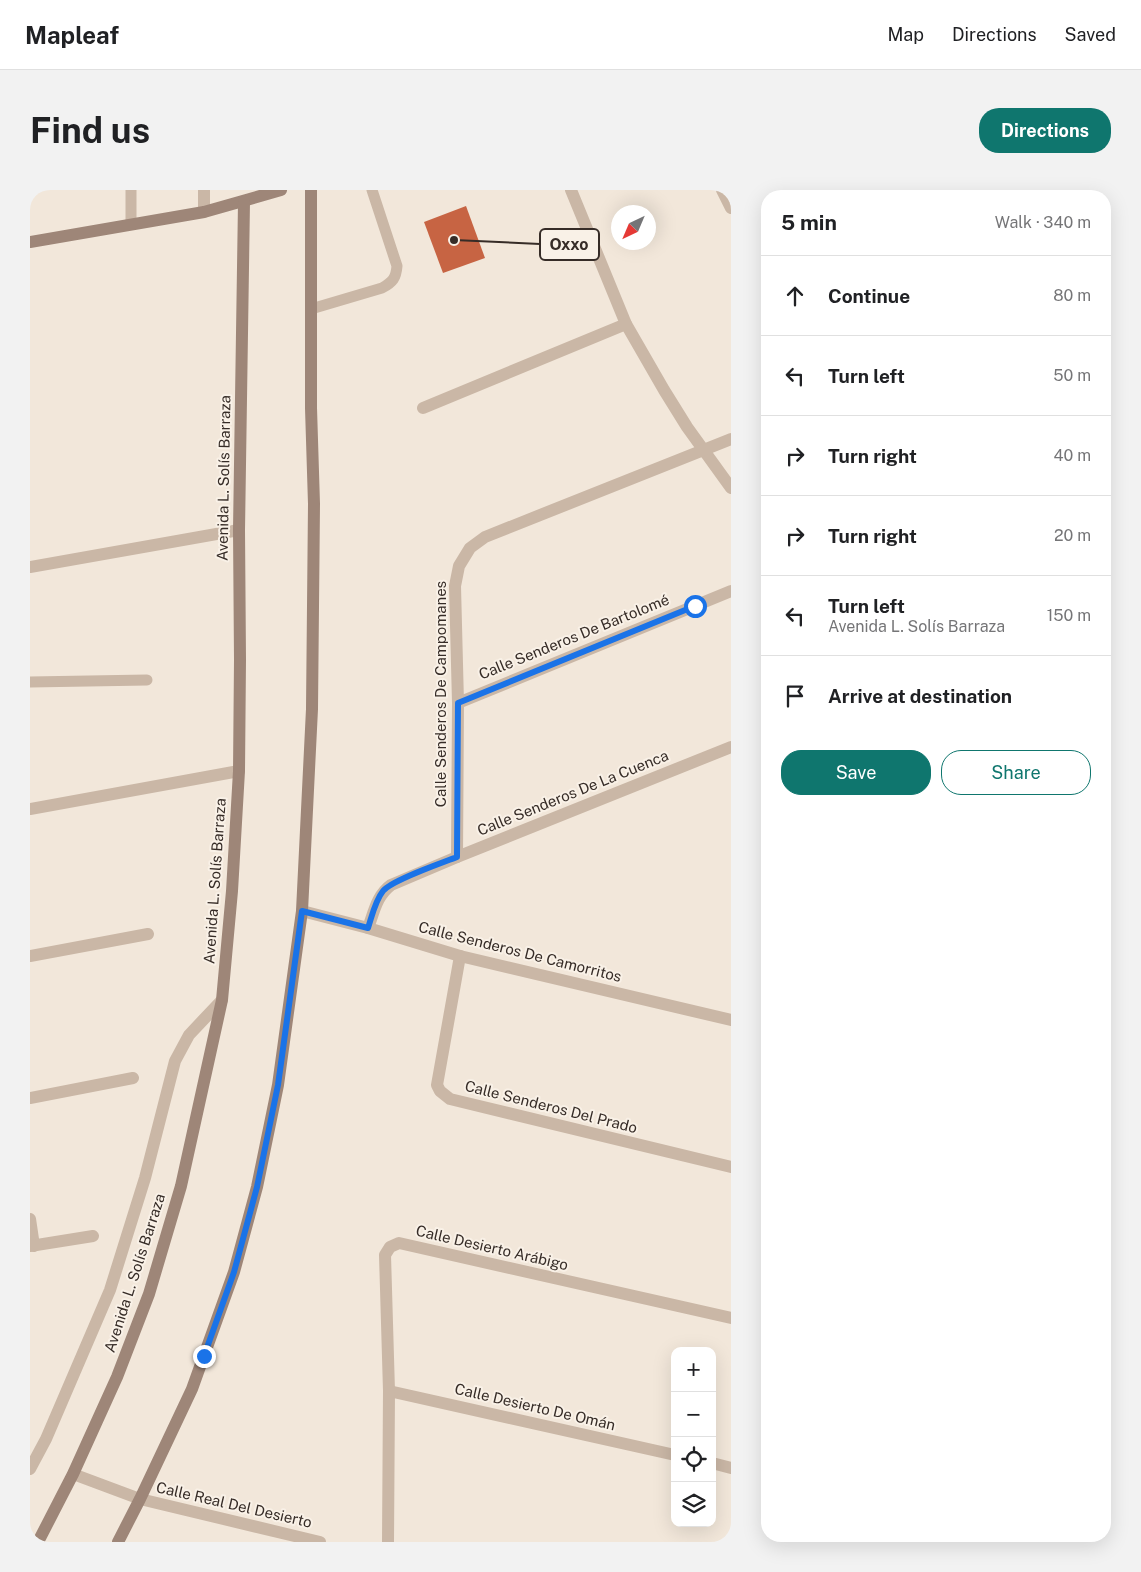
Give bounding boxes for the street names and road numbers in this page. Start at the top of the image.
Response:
street label: Avenida L. Solís Barraza [214,395,233,561]
street label: Calle Senderos De Campomanes [432,581,449,807]
street label: Calle Senderos De Bartolomé [476,590,671,683]
street label: Calle Senderos De La Cuenca [475,746,671,839]
street label: Avenida L. Solís Barraza [200,798,229,964]
street label: Calle Senderos De Camorritos [417,918,623,985]
street label: Calle Senderos Del Prado [463,1077,639,1136]
street label: Avenida L. Solís Barraza [101,1191,168,1354]
street label: Calle Desierto Arábigo [414,1222,570,1273]
street label: Calle Desierto De Omán [453,1380,617,1433]
street label: Calle Real Del Desierto [155,1478,314,1531]

